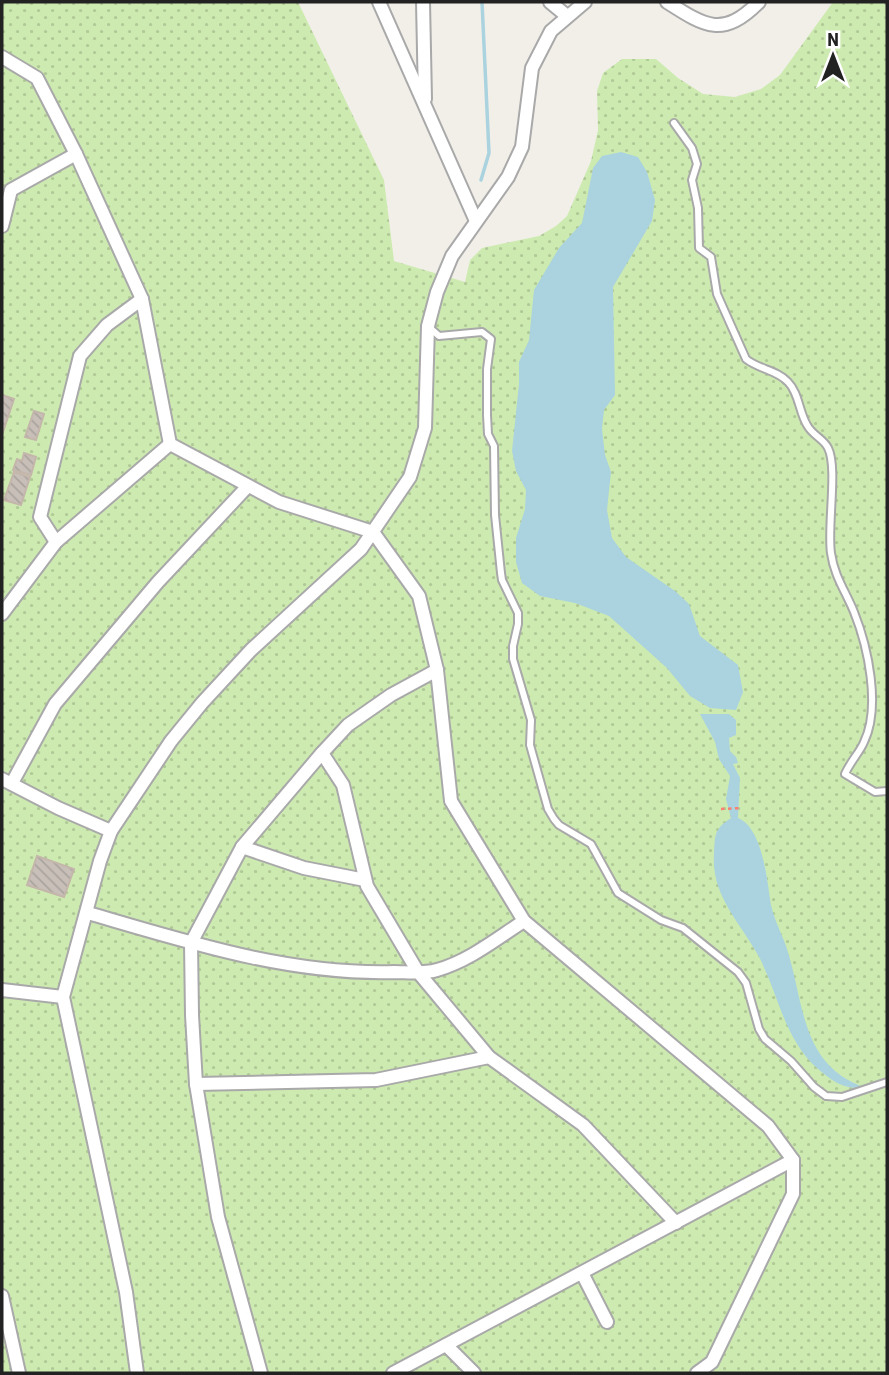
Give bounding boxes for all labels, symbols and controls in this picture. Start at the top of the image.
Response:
north arrow [798,21,868,91]
text: N [827,28,839,51]

